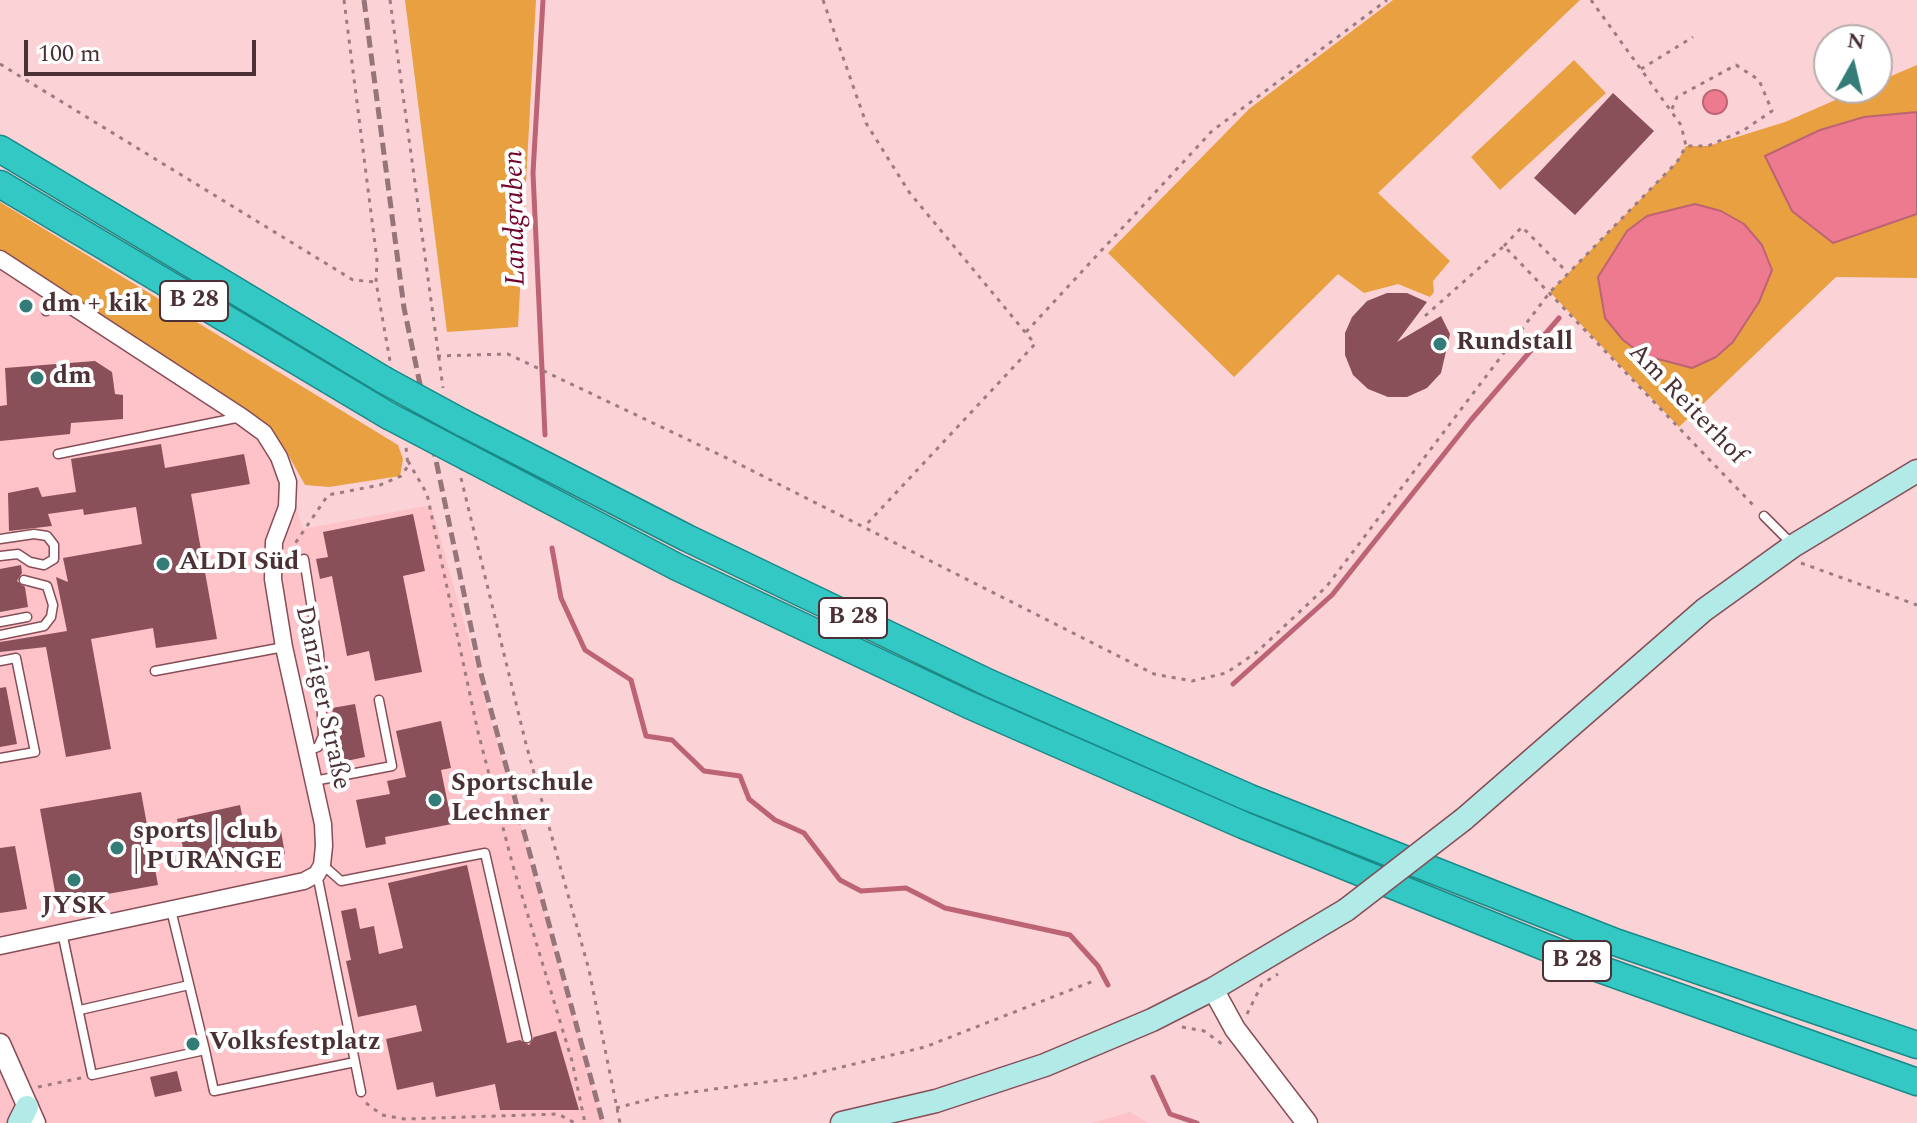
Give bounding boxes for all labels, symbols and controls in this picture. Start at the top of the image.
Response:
scale bar [28,24,260,74]
north arrow [1813,24,1893,104]
text: N [1845,24,1867,59]
text: 100 m [38,36,101,72]
water label: Landgraben [499,150,535,286]
road number: B 28 [160,281,228,321]
place label: dm + kik [42,290,148,322]
marker: dm + kik [17,297,35,315]
place label: Rundstall [1456,328,1573,360]
marker: Rundstall [1431,335,1449,353]
street label: Am Reiterhof [1620,338,1752,472]
place label: dm [53,362,92,394]
marker: dm [28,369,46,387]
place label: ALDI Süd [179,548,299,580]
marker: ALDI Süd [154,555,172,573]
road number: B 28 [819,598,887,638]
street label: Danziger Straße [286,603,356,793]
place label: Sportschule Lechner [451,769,593,830]
marker: Sportschule Lechner [426,791,444,809]
place label: sports | club | PURANGE [133,817,282,878]
marker: sports | club | PURANGE [108,839,126,857]
marker: JYSK [65,871,83,889]
place label: JYSK [41,892,107,924]
road number: B 28 [1543,941,1611,981]
place label: Volksfestplatz [209,1028,381,1060]
marker: Volksfestplatz [184,1035,202,1053]

